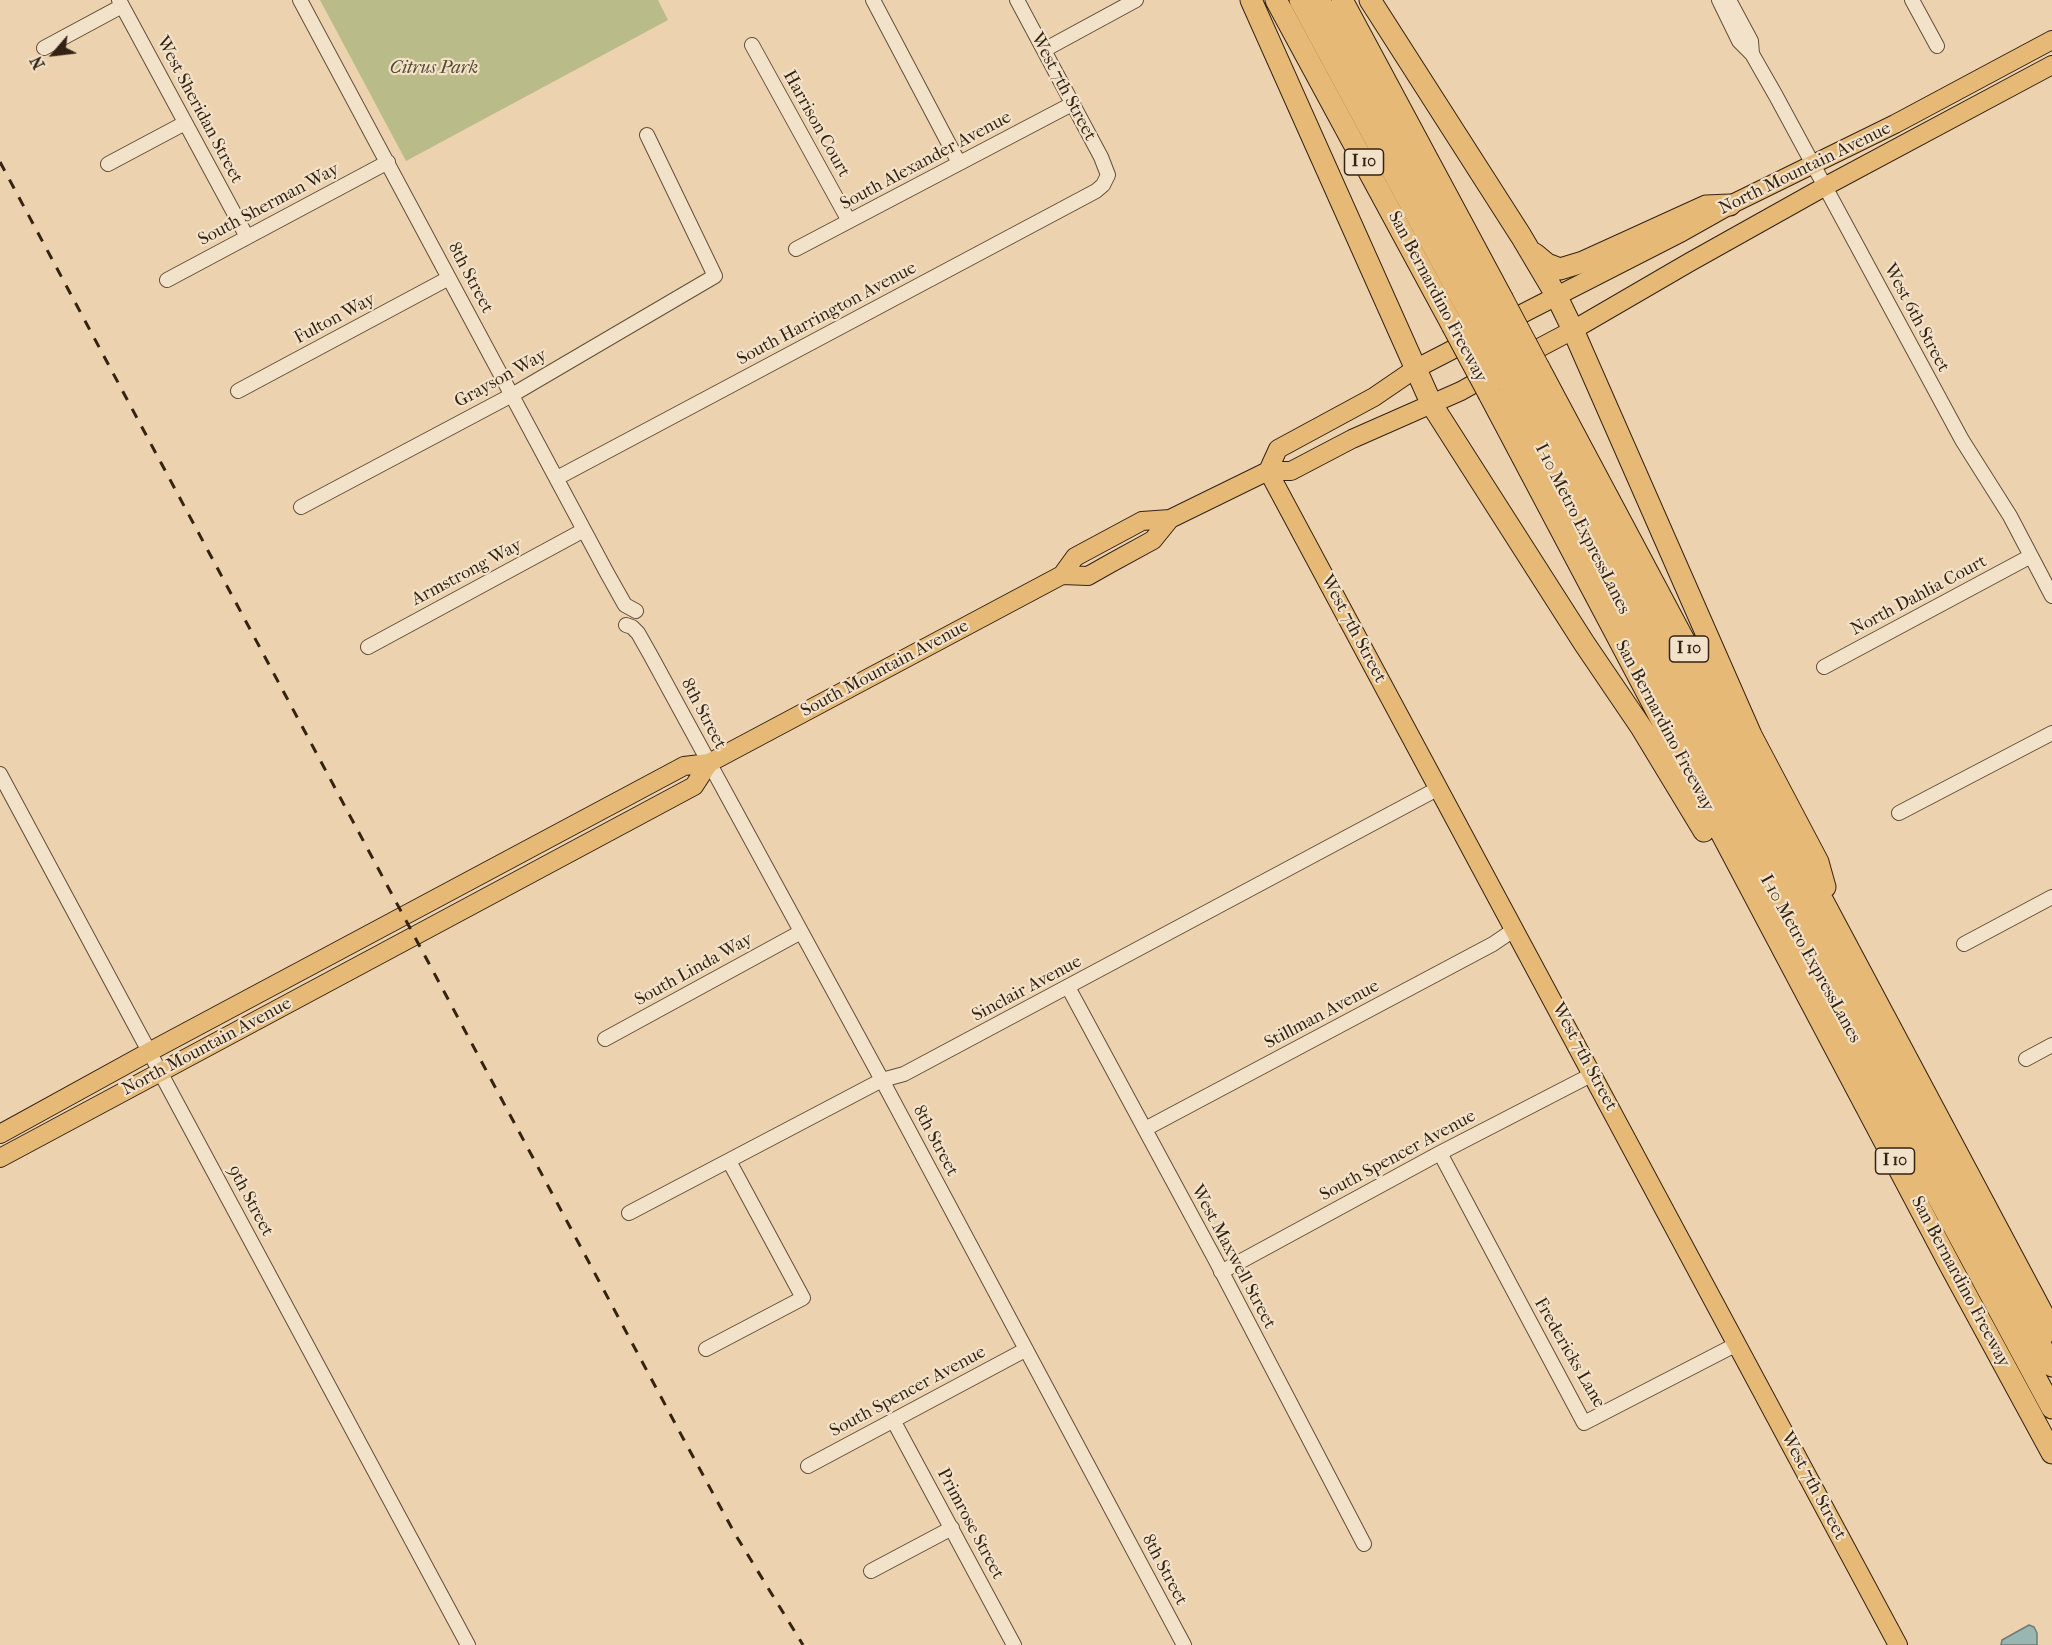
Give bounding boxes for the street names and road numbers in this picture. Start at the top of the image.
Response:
street label: West 7th Street [1026,29,1100,145]
street label: West Sheridan Street [151,33,247,187]
street label: Harrison Court [778,67,854,181]
street label: South Alexander Avenue [837,107,1015,215]
street label: North Mountain Avenue [1715,118,1895,220]
road number: I 10 [1344,149,1384,175]
street label: South Sherman Way [195,159,343,251]
street label: San Bernardino Freeway [1383,208,1491,386]
street label: 8th Street [442,239,498,317]
street label: South Harrington Avenue [734,257,920,371]
street label: West 6th Street [1878,260,1954,376]
street label: Fulton Way [291,289,379,349]
street label: Grayson Way [451,345,551,413]
street label: I-10 Metro ExpressLanes [1530,440,1634,618]
street label: Armstrong Way [408,535,526,611]
street label: North Dahlia Court [1847,551,1991,641]
street label: West 7th Street [1316,571,1390,687]
street label: South Mountain Avenue [797,616,973,722]
road number: I 10 [1670,636,1708,662]
street label: San Bernardino Freeway [1610,637,1718,815]
street label: 8th Street [675,675,731,753]
street label: I-10 Metro ExpressLanes [1755,871,1865,1047]
street label: South Linda Way [631,929,757,1011]
street label: Sinclair Avenue [969,951,1085,1027]
street label: Stillman Avenue [1261,976,1383,1054]
street label: North Mountain Avenue [119,993,295,1101]
street label: West 7th Street [1547,999,1621,1115]
street label: 8th Street [907,1102,963,1180]
street label: South Spencer Avenue [1316,1106,1480,1206]
road number: I 10 [1876,1148,1914,1174]
street label: 9th Street [222,1162,278,1240]
street label: West Maxwell Street [1186,1181,1280,1333]
street label: San Bernardino Freeway [1906,1193,2014,1371]
street label: Fredericks Lane [1529,1294,1609,1412]
street label: South Spencer Avenue [826,1342,990,1442]
street label: West 7th Street [1776,1428,1850,1544]
street label: Primrose Street [932,1465,1008,1583]
street label: 8th Street [1136,1531,1192,1609]

